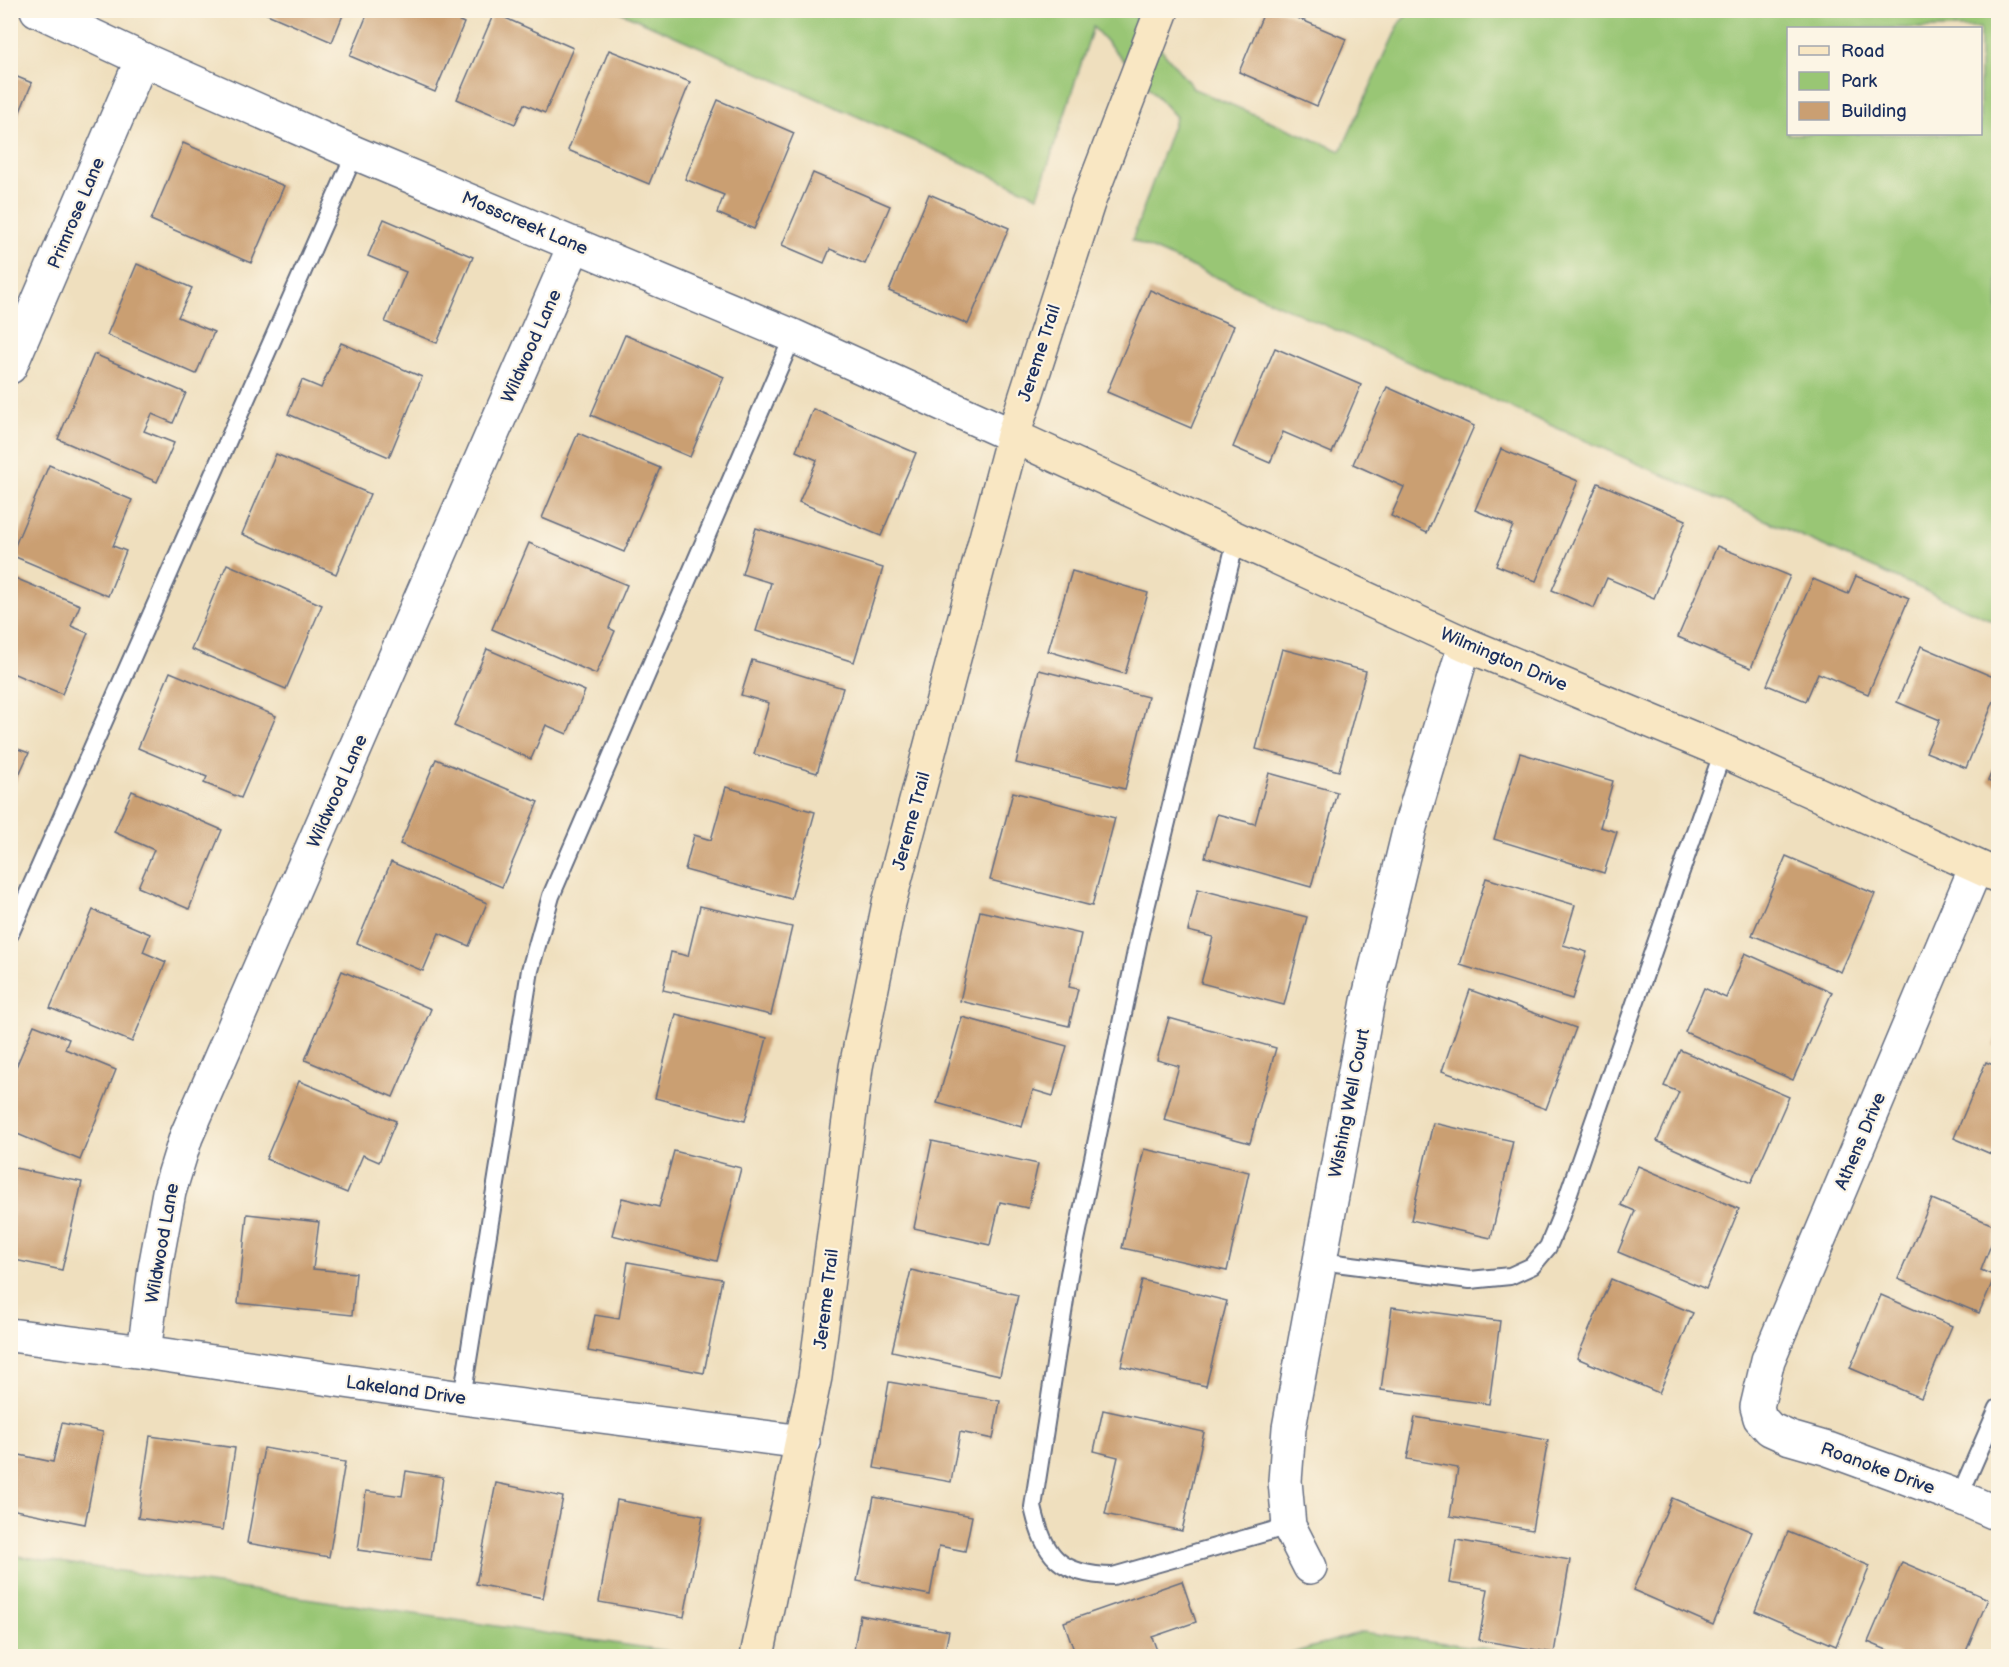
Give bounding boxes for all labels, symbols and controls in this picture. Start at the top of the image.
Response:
legend [1787,27,1982,135]
text: Road [1841,41,1885,62]
text: Park [1841,71,1877,92]
text: Building [1841,101,1907,122]
street label: Primrose Lane [44,154,109,272]
street label: Mosscreek Lane [458,187,591,260]
street label: Wildwood Lane [497,286,566,406]
street label: Jereme Trail [1014,302,1065,404]
street label: Wilmington Drive [1437,623,1571,696]
street label: Wildwood Lane [303,731,372,851]
street label: Jereme Trail [888,770,935,873]
street label: Wishing Well Court [1325,1026,1374,1179]
street label: Athens Drive [1831,1089,1890,1193]
street label: Wildwood Lane [142,1181,183,1305]
street label: Jereme Trail [810,1248,843,1350]
street label: Lakeland Drive [345,1372,468,1409]
street label: Roanoke Drive [1818,1438,1938,1499]

